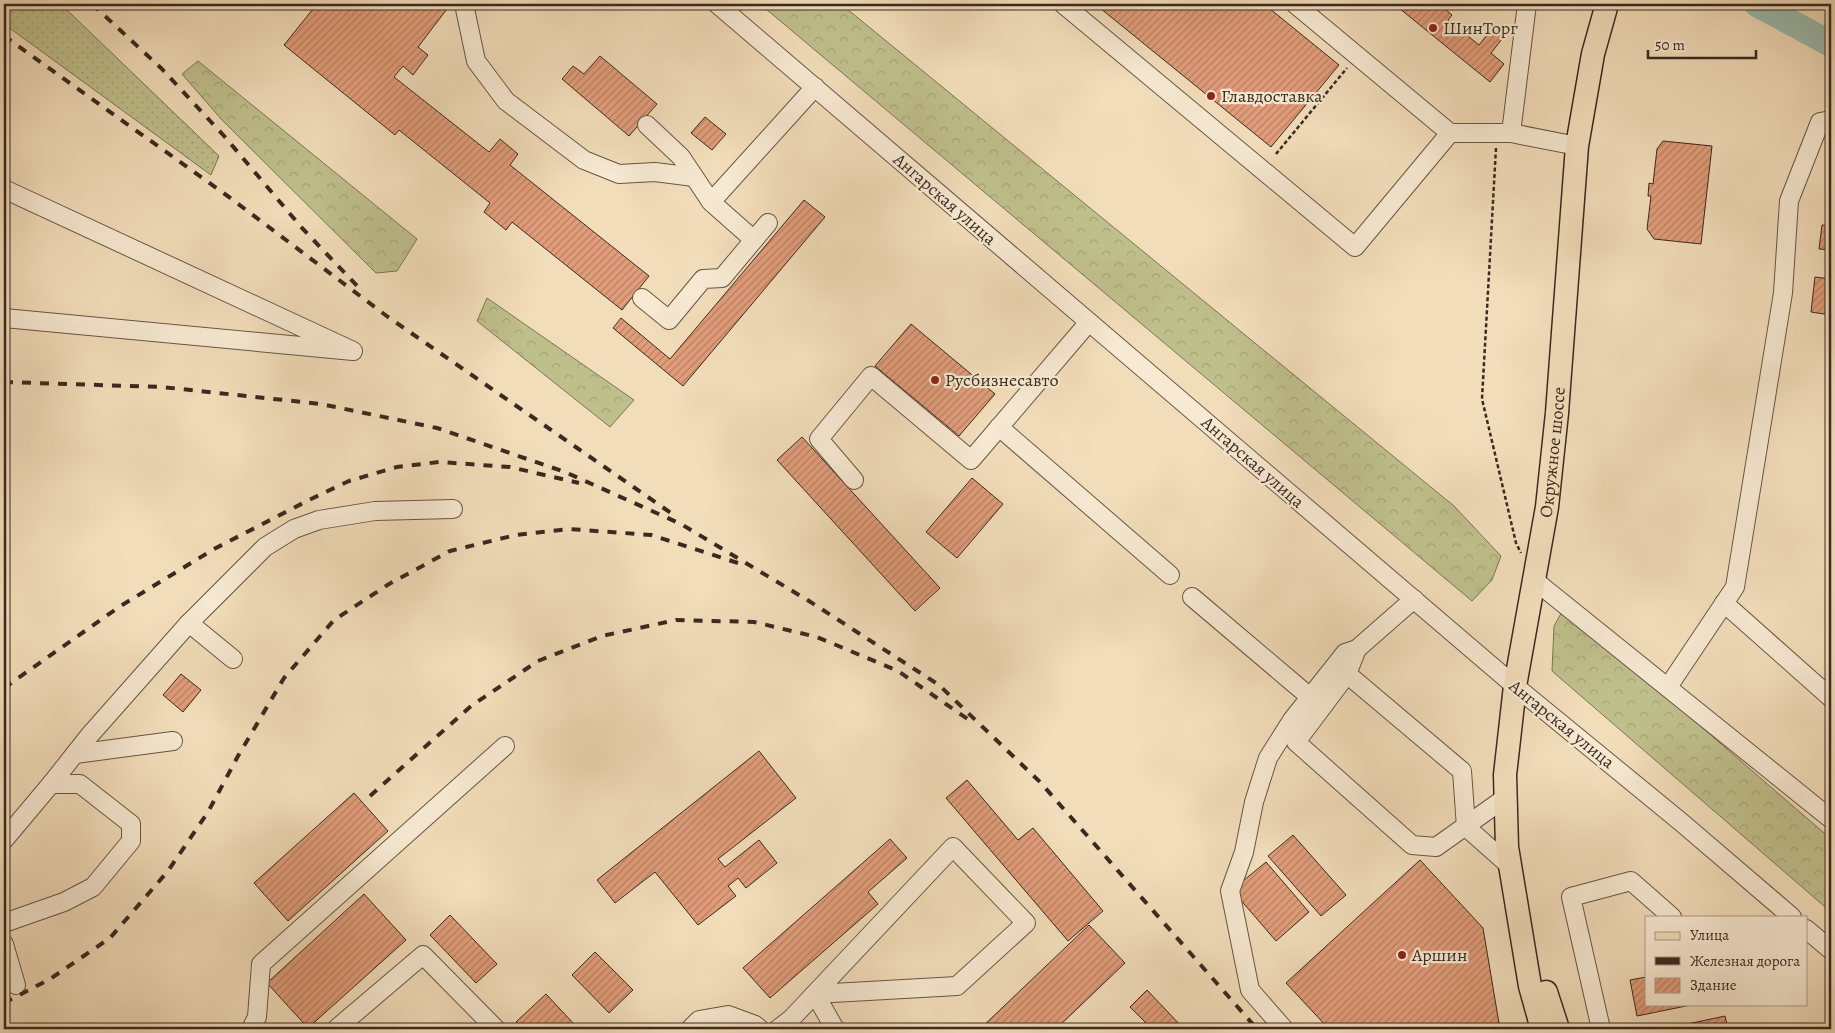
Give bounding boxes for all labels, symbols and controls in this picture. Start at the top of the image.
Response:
place label: ШинТорг [1443,16,1518,40]
marker: ШинТорг [1427,22,1439,34]
scale bar [1648,28,1755,60]
text: 50 m [1655,35,1685,55]
place label: Главдоставка [1221,84,1323,108]
marker: Главдоставка [1205,90,1217,102]
street label: Ангарская улица [888,147,1002,251]
place label: Русбизнесавто [945,368,1059,392]
marker: Русбизнесавто [929,374,941,386]
street label: Окружное шоссе [1533,386,1571,520]
street label: Ангарская улица [1196,410,1310,514]
street label: Ангарская улица [1503,673,1620,774]
legend [1645,916,1808,1006]
text: Улица [1690,925,1729,945]
place label: Аршин [1411,943,1467,967]
marker: Аршин [1396,949,1408,961]
text: Железная дорога [1690,951,1800,971]
text: Здание [1690,975,1737,995]

